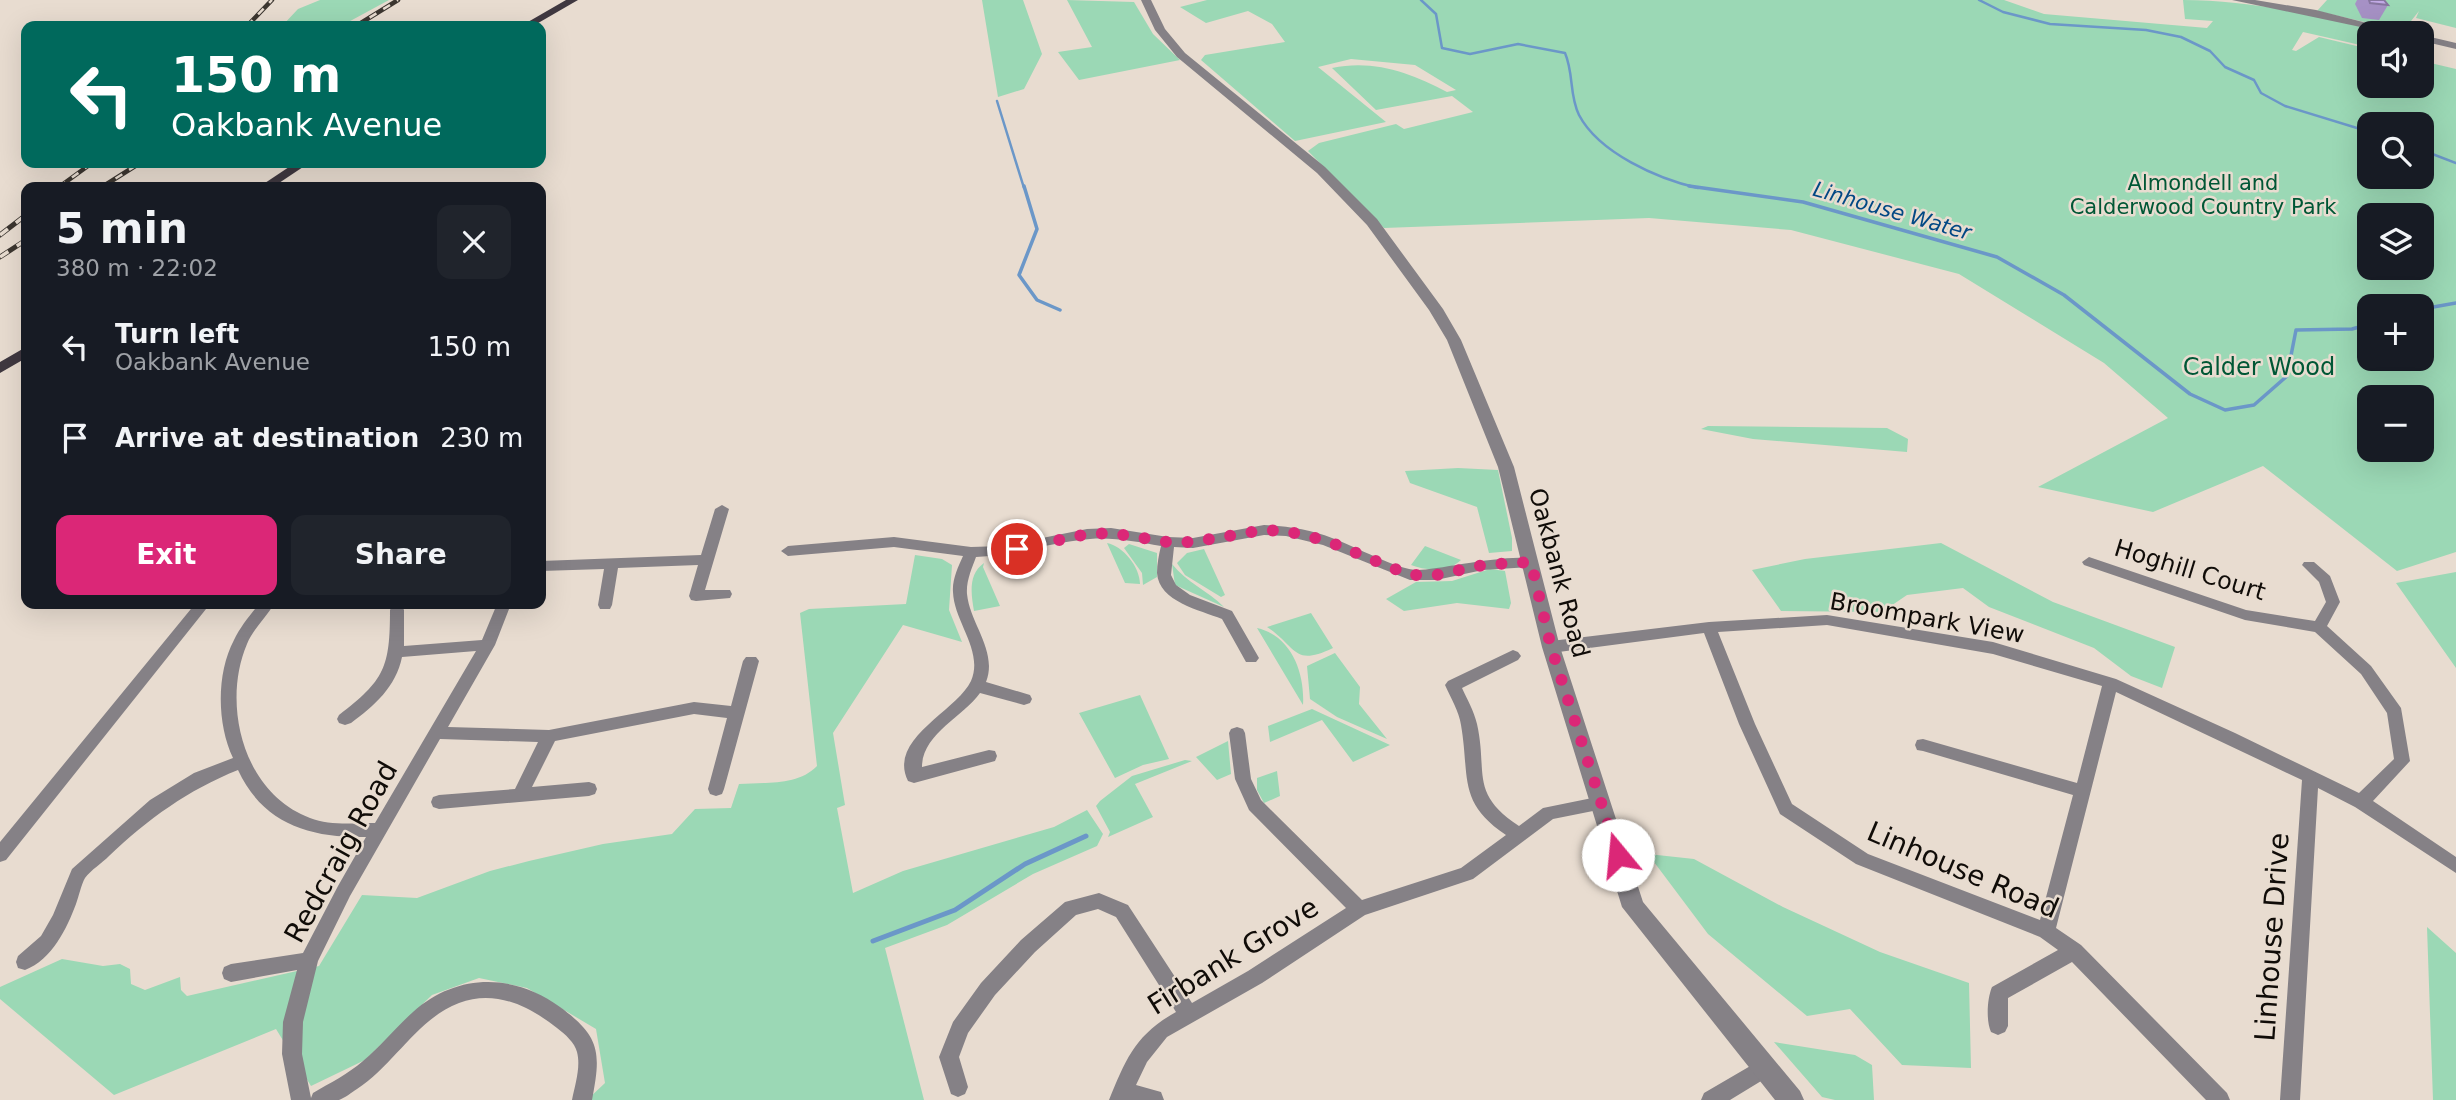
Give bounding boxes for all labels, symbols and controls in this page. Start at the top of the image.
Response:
map controls [2357,21,2434,462]
button: sound [2357,21,2434,98]
text: 150 m [171,47,341,104]
icon: left [56,49,147,140]
text: Oakbank Avenue [171,106,442,144]
button: search [2357,112,2434,189]
park label: Almondell and Calderwood Country Park [2070,171,2337,219]
water label: Linhouse Water [1810,177,1975,245]
button: layers [2357,203,2434,280]
text: 5 min [56,204,188,253]
button: close [437,205,511,279]
text: 380 m · 22:02 [56,255,218,281]
button: + [2357,294,2434,371]
text: Turn left [115,319,239,349]
icon: left [56,328,94,366]
text: 150 m [428,332,511,362]
text: Oakbank Avenue [115,349,310,375]
park label: Calder Wood [2183,353,2335,381]
button: − [2357,385,2434,462]
icon: arrive [56,419,94,457]
text: Arrive at destination [115,423,419,453]
text: 230 m [440,423,523,453]
street label: Oakbank Road [1523,485,1595,661]
button: Exit [56,515,277,595]
button: Share [291,515,511,595]
pin [987,519,1047,579]
icon: arrive [998,530,1036,568]
street label: Hoghill Court [2111,534,2269,606]
street label: Broompark View [1828,587,2026,649]
street label: Redcraig Road [278,756,404,948]
street label: Linhouse Road [1862,815,2064,925]
position arrow [1581,818,1655,892]
street label: Linhouse Drive [2248,832,2296,1042]
street label: Firbank Grove [1142,890,1324,1022]

